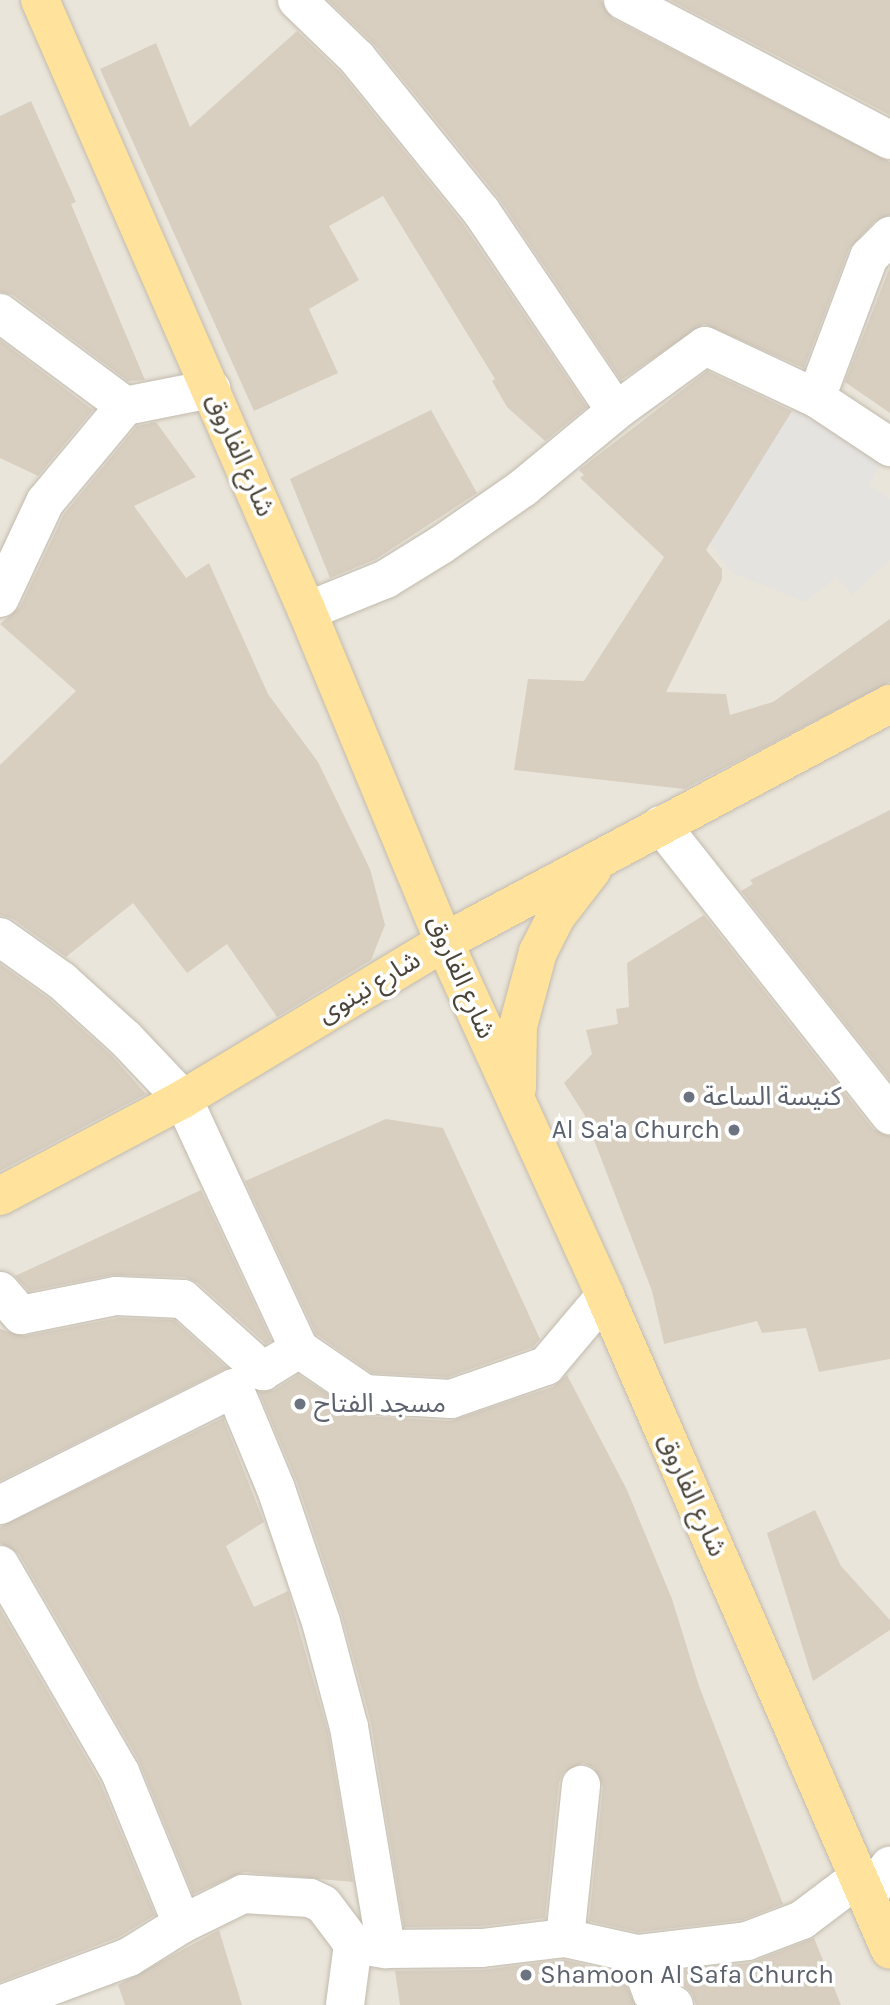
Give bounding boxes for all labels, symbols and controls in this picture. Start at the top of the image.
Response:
street label: شارع الفاروق [199,389,281,521]
street label: شارع الفاروق [420,911,502,1043]
street label: شارع نينوى [312,944,426,1030]
place label: كنيسة الساعة [703,1081,842,1113]
marker: كنيسة الساعة [681,1089,697,1105]
place label: Al Sa'a Church [552,1114,720,1146]
marker: Al Sa'a Church [726,1122,742,1138]
place label: مسجد الفتاح [314,1388,446,1420]
marker: مسجد الفتاح [292,1396,308,1412]
street label: شارع الفاروق [651,1429,733,1561]
place label: Shamoon Al Safa Church [540,1959,834,1991]
marker: Shamoon Al Safa Church [518,1967,534,1983]

